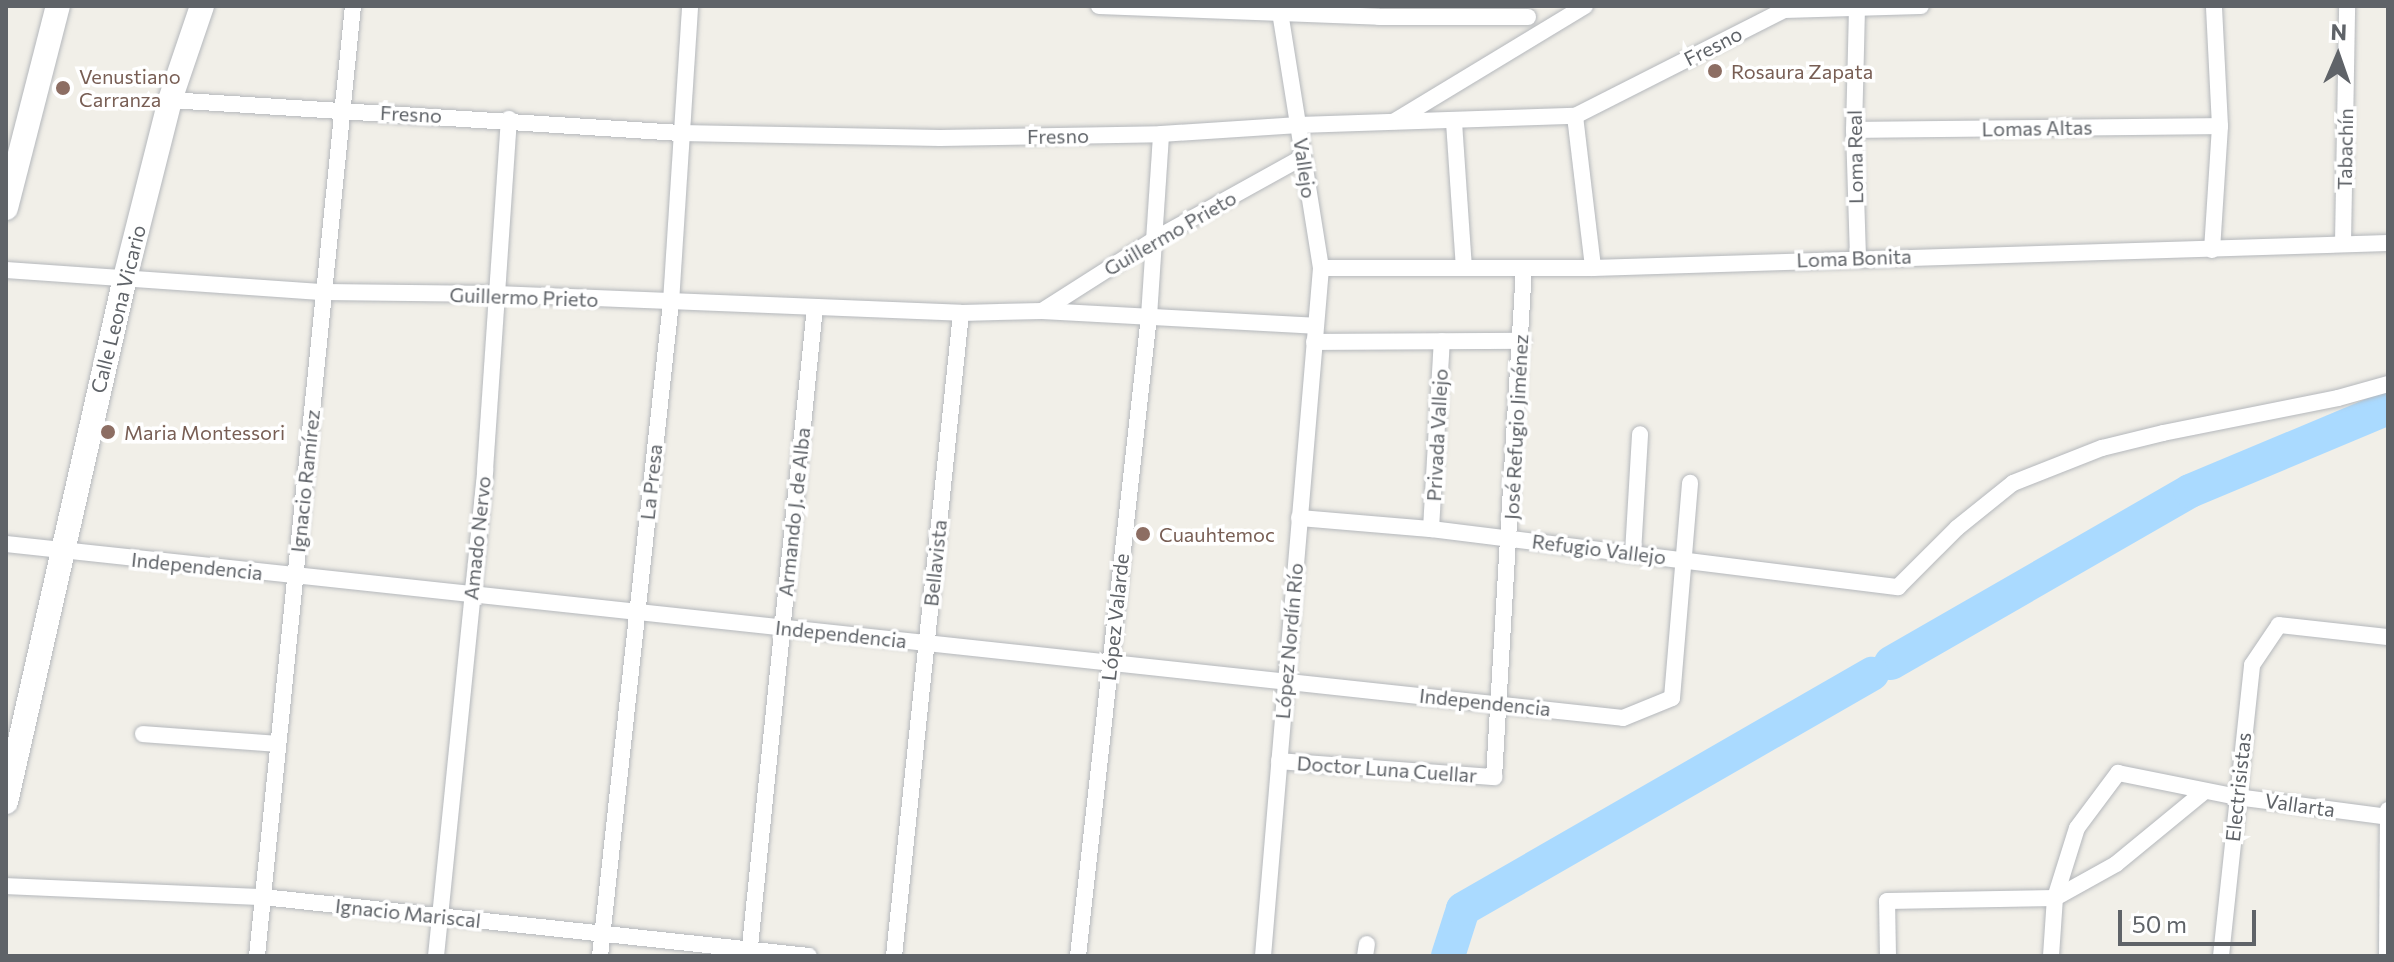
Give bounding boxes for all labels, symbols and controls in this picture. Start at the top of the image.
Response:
north arrow [2298,16,2378,96]
text: N [2330,18,2348,45]
street label: Fresno [1680,21,1746,71]
place label: Rosaura Zapata [1731,59,1873,83]
marker: Rosaura Zapata [1706,62,1724,80]
place label: Venustiano Carranza [79,64,181,111]
marker: Venustiano Carranza [54,79,72,97]
street label: Fresno [379,100,443,128]
street label: Tabachín [2332,108,2358,190]
street label: Loma Real [1842,110,1868,204]
street label: Lomas Altas [1981,115,2093,141]
street label: Fresno [1027,123,1089,149]
street label: Vallejo [1289,136,1321,200]
street label: Guillermo Prieto [1099,185,1241,281]
street label: Calle Leona Vicario [85,222,151,396]
street label: Loma Bonita [1796,244,1912,272]
street label: Guillermo Prieto [449,282,599,312]
street label: José Refugio Jiménez [1499,334,1533,520]
street label: Privada Vallejo [1422,368,1452,502]
street label: Ignacio Ramírez [286,408,324,554]
place label: Maria Montessori [124,420,285,444]
marker: Maria Montessori [99,423,117,441]
street label: Armando J. de Alba [773,426,815,598]
street label: La Presa [635,443,667,521]
street label: Amado Nervo [459,475,495,601]
street label: Bellavista [919,519,951,607]
place label: Cuauhtemoc [1159,522,1275,546]
marker: Cuauhtemoc [1134,525,1152,543]
street label: Refugio Vallejo [1531,529,1667,569]
street label: Independencia [130,547,264,585]
street label: López Valarde [1096,552,1134,682]
street label: López Nordín Río [1270,562,1308,720]
street label: Independencia [774,615,908,653]
street label: Independencia [1418,683,1552,721]
street label: Electrisistas [2220,731,2256,843]
street label: Doctor Luna Cuellar [1296,751,1478,787]
street label: Vallarta [2263,788,2337,822]
street label: Ignacio Mariscal [334,893,482,933]
scale bar [2122,894,2260,944]
text: 50 m [2132,909,2187,938]

